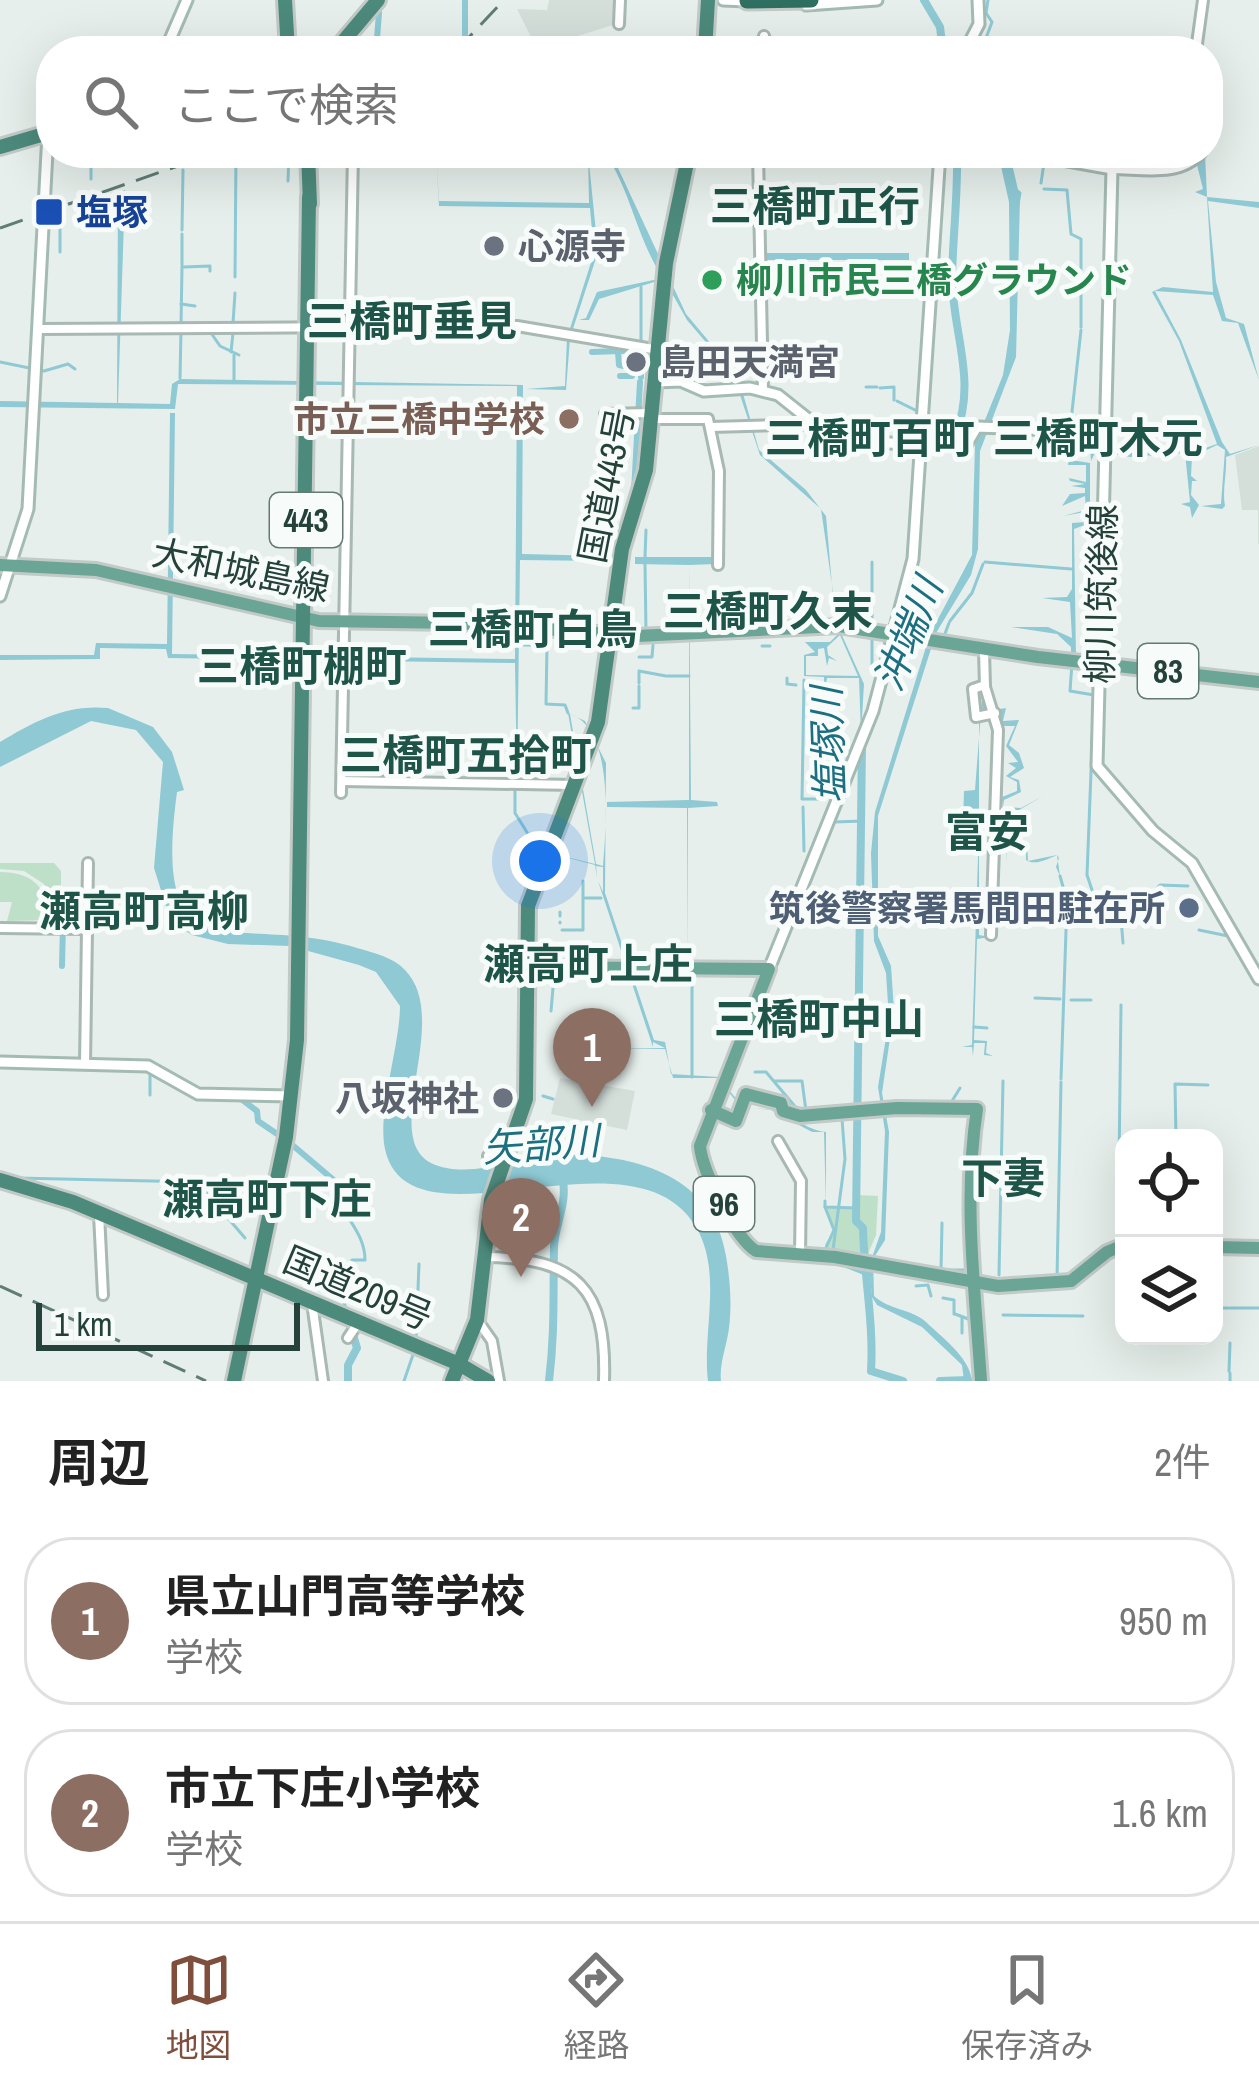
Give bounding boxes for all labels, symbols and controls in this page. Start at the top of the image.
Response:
search box [36,36,1223,168]
icon: search [78,69,144,135]
text: ここで検索 [174,74,399,135]
district label: 三橋町正行 [710,178,920,234]
place label: 塩塚 [76,188,148,236]
marker: 塩塚 [33,196,65,228]
place label: 心源寺 [518,222,626,270]
marker: 心源寺 [481,233,507,259]
place label: 柳川市民三橋グラウンド [736,256,1132,304]
marker: 柳川市民三橋グラウンド [699,267,725,293]
district label: 三橋町垂見 [307,293,517,349]
place label: 島田天満宮 [660,338,840,386]
marker: 島田天満宮 [623,349,649,375]
place label: 市立三橋中学校 [293,395,545,443]
street label: 国道443号 [567,403,645,567]
marker: 市立三橋中学校 [556,406,582,432]
district label: 三橋町百町 [765,410,975,466]
district label: 三橋町木元 [993,410,1203,466]
road number: 443 [270,493,342,547]
street label: 柳川筑後線 [1075,504,1127,684]
street label: 大和城島線 [148,528,334,612]
water label: 沖端川 [862,566,956,698]
district label: 三橋町久末 [663,583,873,639]
district label: 三橋町白鳥 [428,601,638,657]
district label: 三橋町棚町 [197,638,407,694]
road number: 83 [1138,644,1198,698]
water label: 塩塚川 [800,682,856,804]
district label: 三橋町五拾町 [340,727,592,783]
district label: 富安 [945,804,1029,860]
your location [510,831,570,891]
district label: 瀬高町高柳 [39,883,249,939]
place label: 筑後警察署馬間田駐在所 [769,884,1165,932]
marker: 筑後警察署馬間田駐在所 [1176,895,1202,921]
district label: 瀬高町上庄 [483,936,693,992]
district label: 三橋町中山 [714,991,924,1047]
pin: 1 [553,1008,631,1107]
place label: 八坂神社 [335,1074,479,1122]
marker: 八坂神社 [490,1085,516,1111]
water label: 矢部川 [481,1114,605,1174]
map controls [1115,1129,1223,1345]
button: locate [1115,1129,1223,1237]
district label: 下妻 [961,1150,1045,1206]
district label: 瀬高町下庄 [162,1171,372,1227]
road number: 96 [694,1177,754,1231]
pin: 2 [482,1178,560,1277]
street label: 国道209号 [276,1235,440,1341]
button: layers [1115,1237,1223,1345]
scale bar [36,1297,300,1350]
text: 1 km [54,1302,113,1346]
text: 周辺 [48,1428,150,1497]
text: 2件 [1154,1436,1211,1488]
text: 県立山門高等学校 [165,1565,525,1626]
text: 1 [81,1595,99,1647]
text: 950 m [1119,1595,1208,1647]
text: 学校 [165,1631,243,1683]
text: 市立下庄小学校 [165,1757,480,1818]
text: 2 [81,1787,99,1839]
text: 1.6 km [1112,1787,1208,1839]
text: 学校 [165,1823,243,1875]
tab: 地図 [166,1947,232,2067]
tab: 経路 [563,1947,629,2067]
tab: 保存済み [961,1947,1093,2067]

